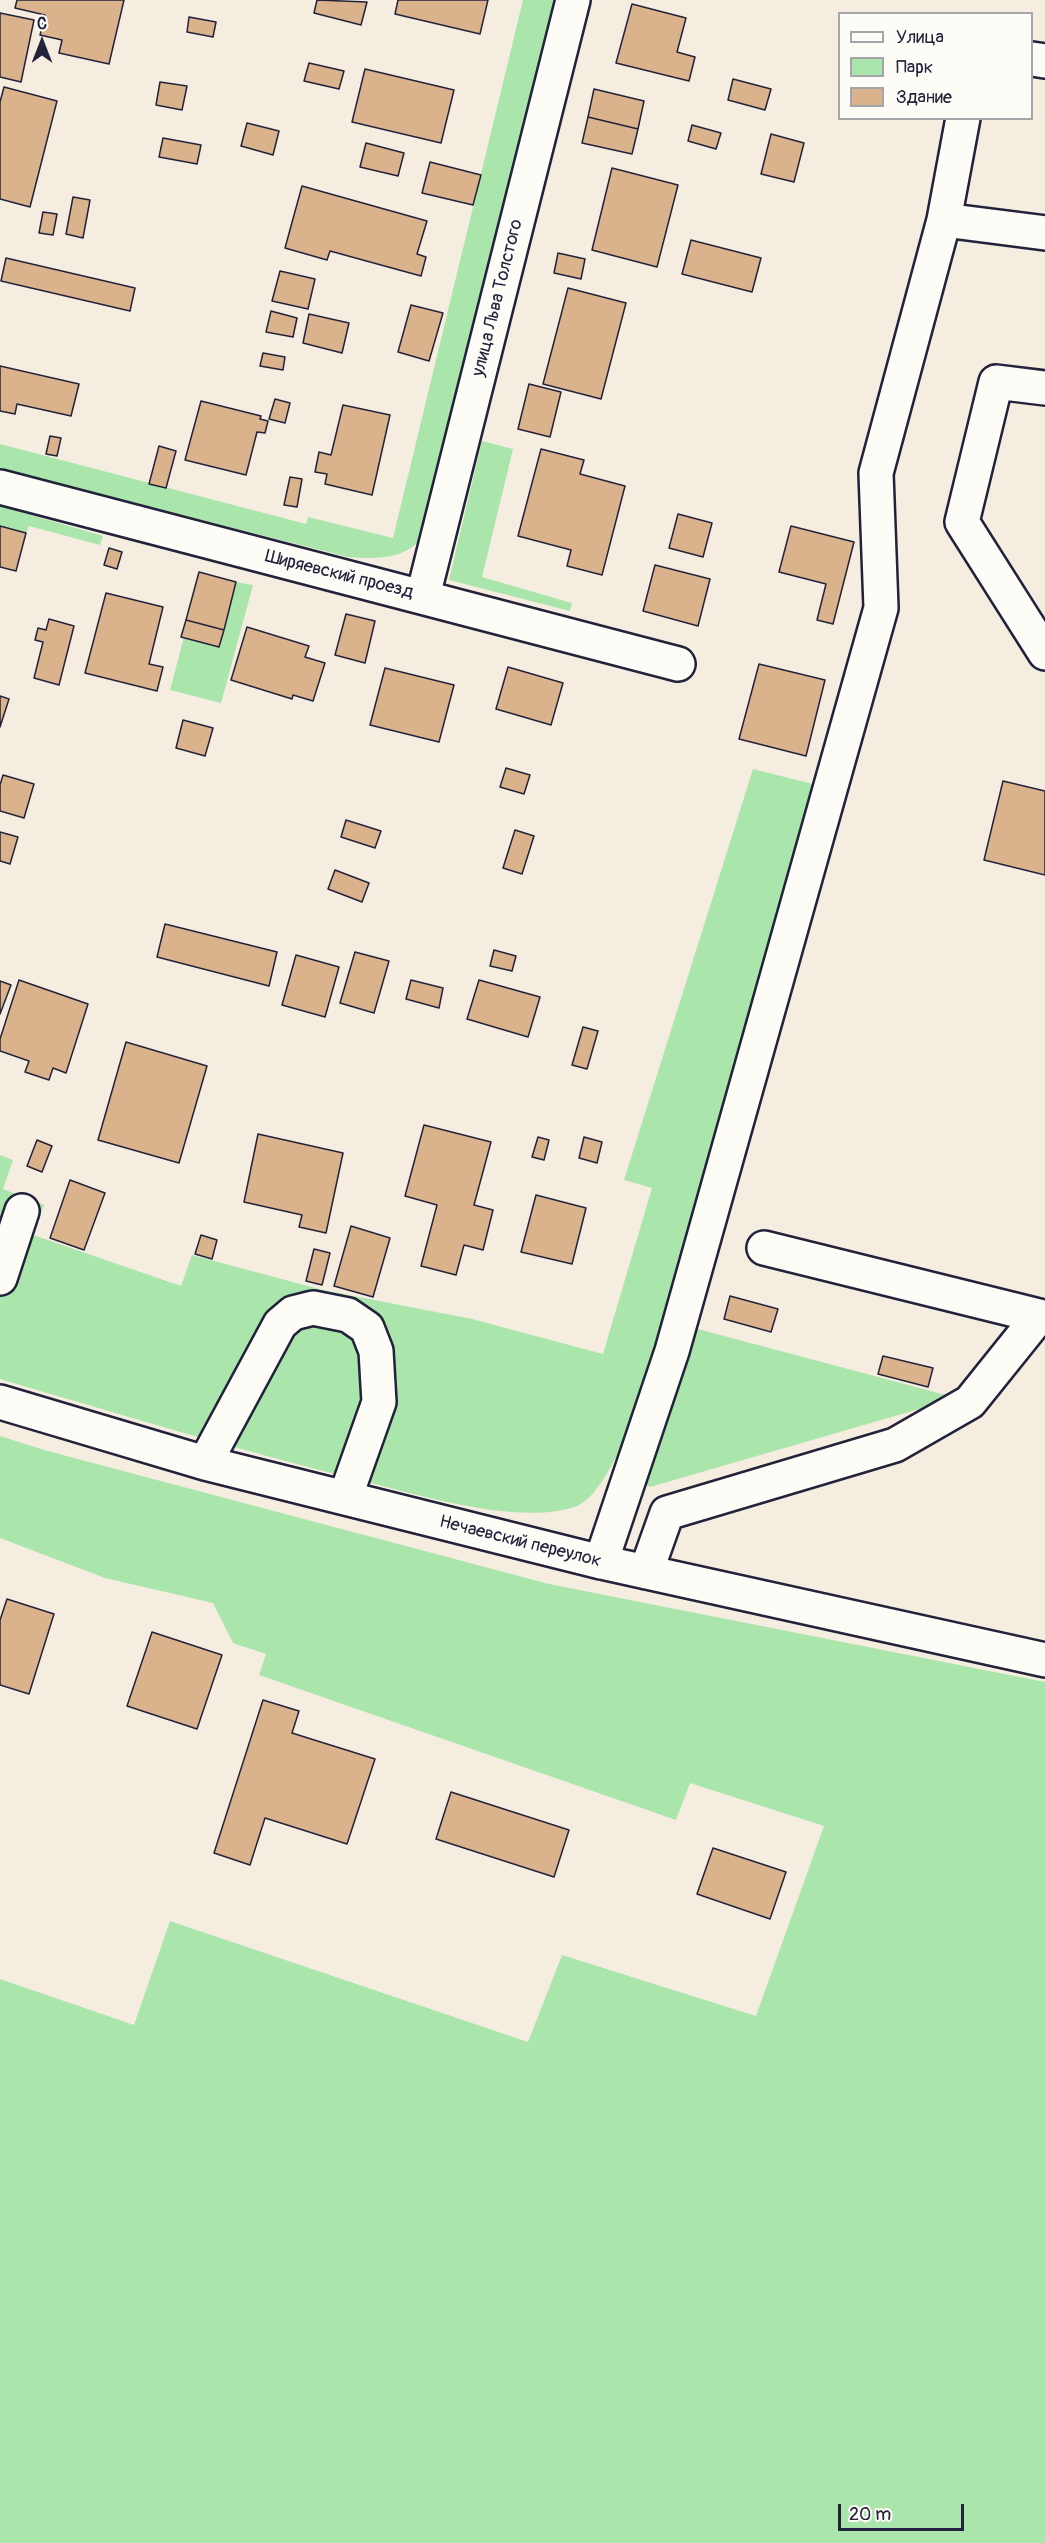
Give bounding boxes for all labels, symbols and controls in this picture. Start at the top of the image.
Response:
north arrow [12,12,72,72]
legend [838,12,1033,120]
text: С [37,14,47,34]
text: Улица [896,26,944,49]
text: Парк [896,56,933,79]
text: Здание [896,86,952,109]
street label: улица Льва Толстого [468,217,528,379]
street label: Ширяевский проезд [263,546,415,604]
street label: Нечаевский переулок [437,1511,603,1573]
scale bar [841,2492,967,2530]
text: 20 m [849,2503,891,2526]

